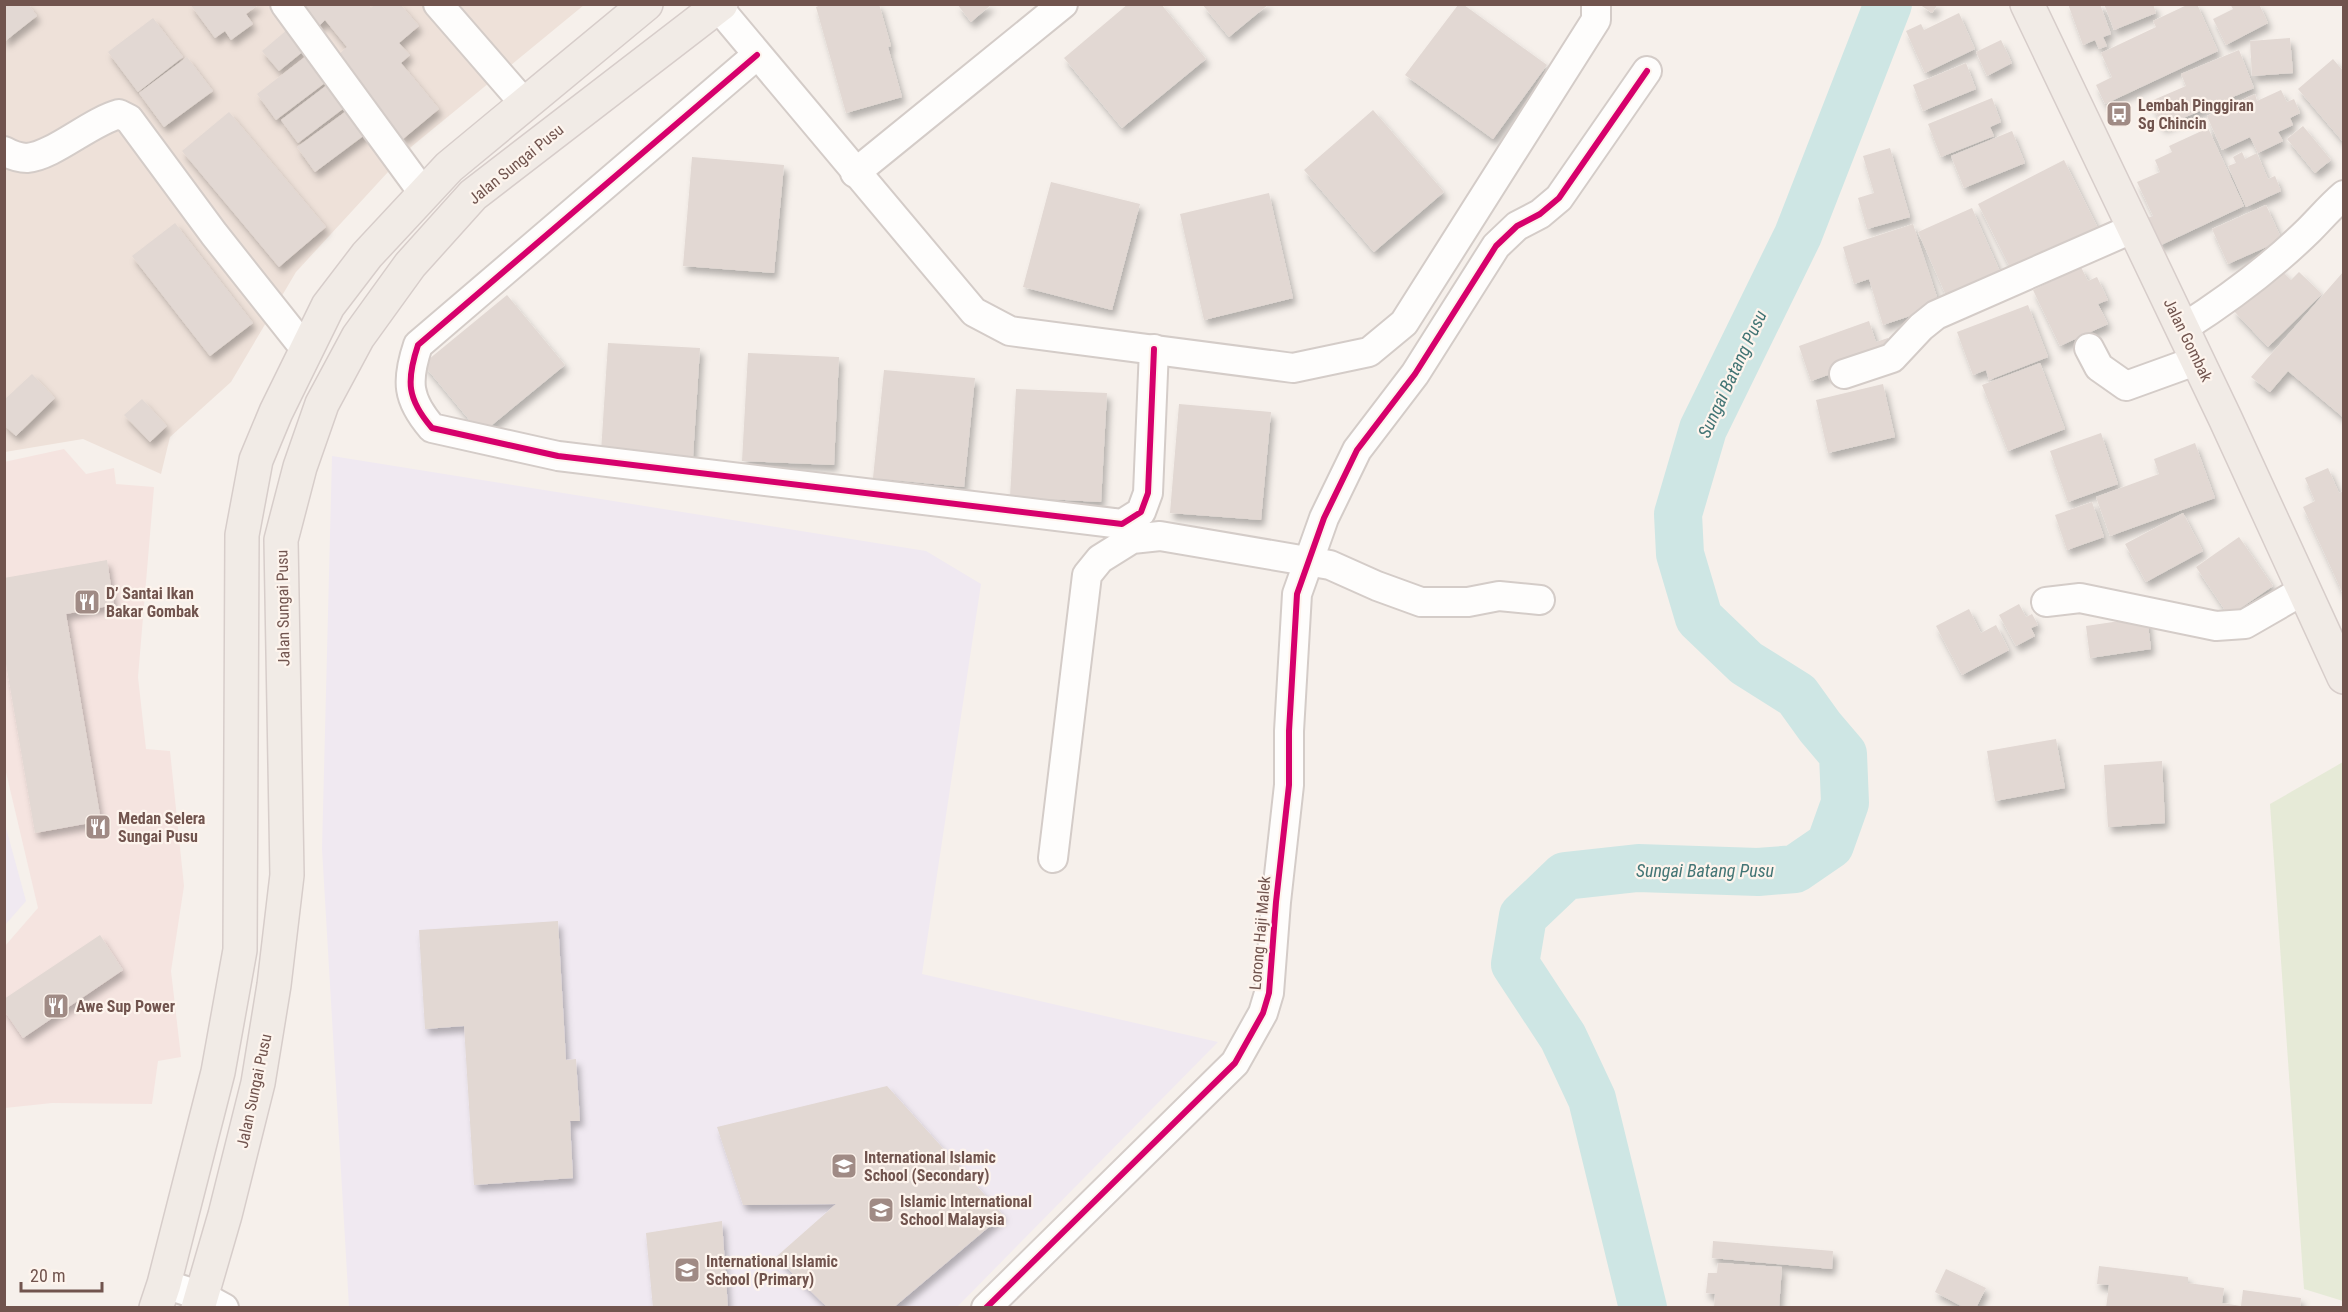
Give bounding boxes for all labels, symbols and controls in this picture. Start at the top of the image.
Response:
place label: Lembah Pinggiran Sg Chincin [2138,96,2254,133]
bus stop icon: Lembah Pinggiran Sg Chincin [2104,99,2134,129]
street label: Jalan Sungai Pusu [465,120,567,208]
street label: Jalan Gombak [2160,295,2217,386]
water label: Sungai Batang Pusu [1693,306,1771,441]
street label: Jalan Sungai Pusu [272,550,294,666]
place label: D’ Santai Ikan Bakar Gombak [106,584,199,621]
restaurant icon: D’ Santai Ikan Bakar Gombak [72,587,102,617]
place label: Medan Selera Sungai Pusu [118,809,206,846]
restaurant icon: Medan Selera Sungai Pusu [83,812,113,842]
water label: Sungai Batang Pusu [1636,860,1775,881]
street label: Lorong Haji Malek [1246,874,1275,991]
restaurant icon: Awe Sup Power [41,991,71,1021]
place label: Awe Sup Power [76,997,175,1016]
street label: Jalan Sungai Pusu [233,1032,275,1150]
place label: International Islamic School (Secondary) [864,1148,996,1185]
school or university icon: International Islamic School (Secondary) [829,1151,859,1181]
place label: Islamic International School Malaysia [900,1192,1032,1229]
school or university icon: Islamic International School Malaysia [866,1195,896,1225]
place label: International Islamic School (Primary) [706,1252,838,1289]
scale bar [21,1255,102,1293]
school or university icon: International Islamic School (Primary) [672,1255,702,1285]
text: 20 m [30,1265,65,1286]

